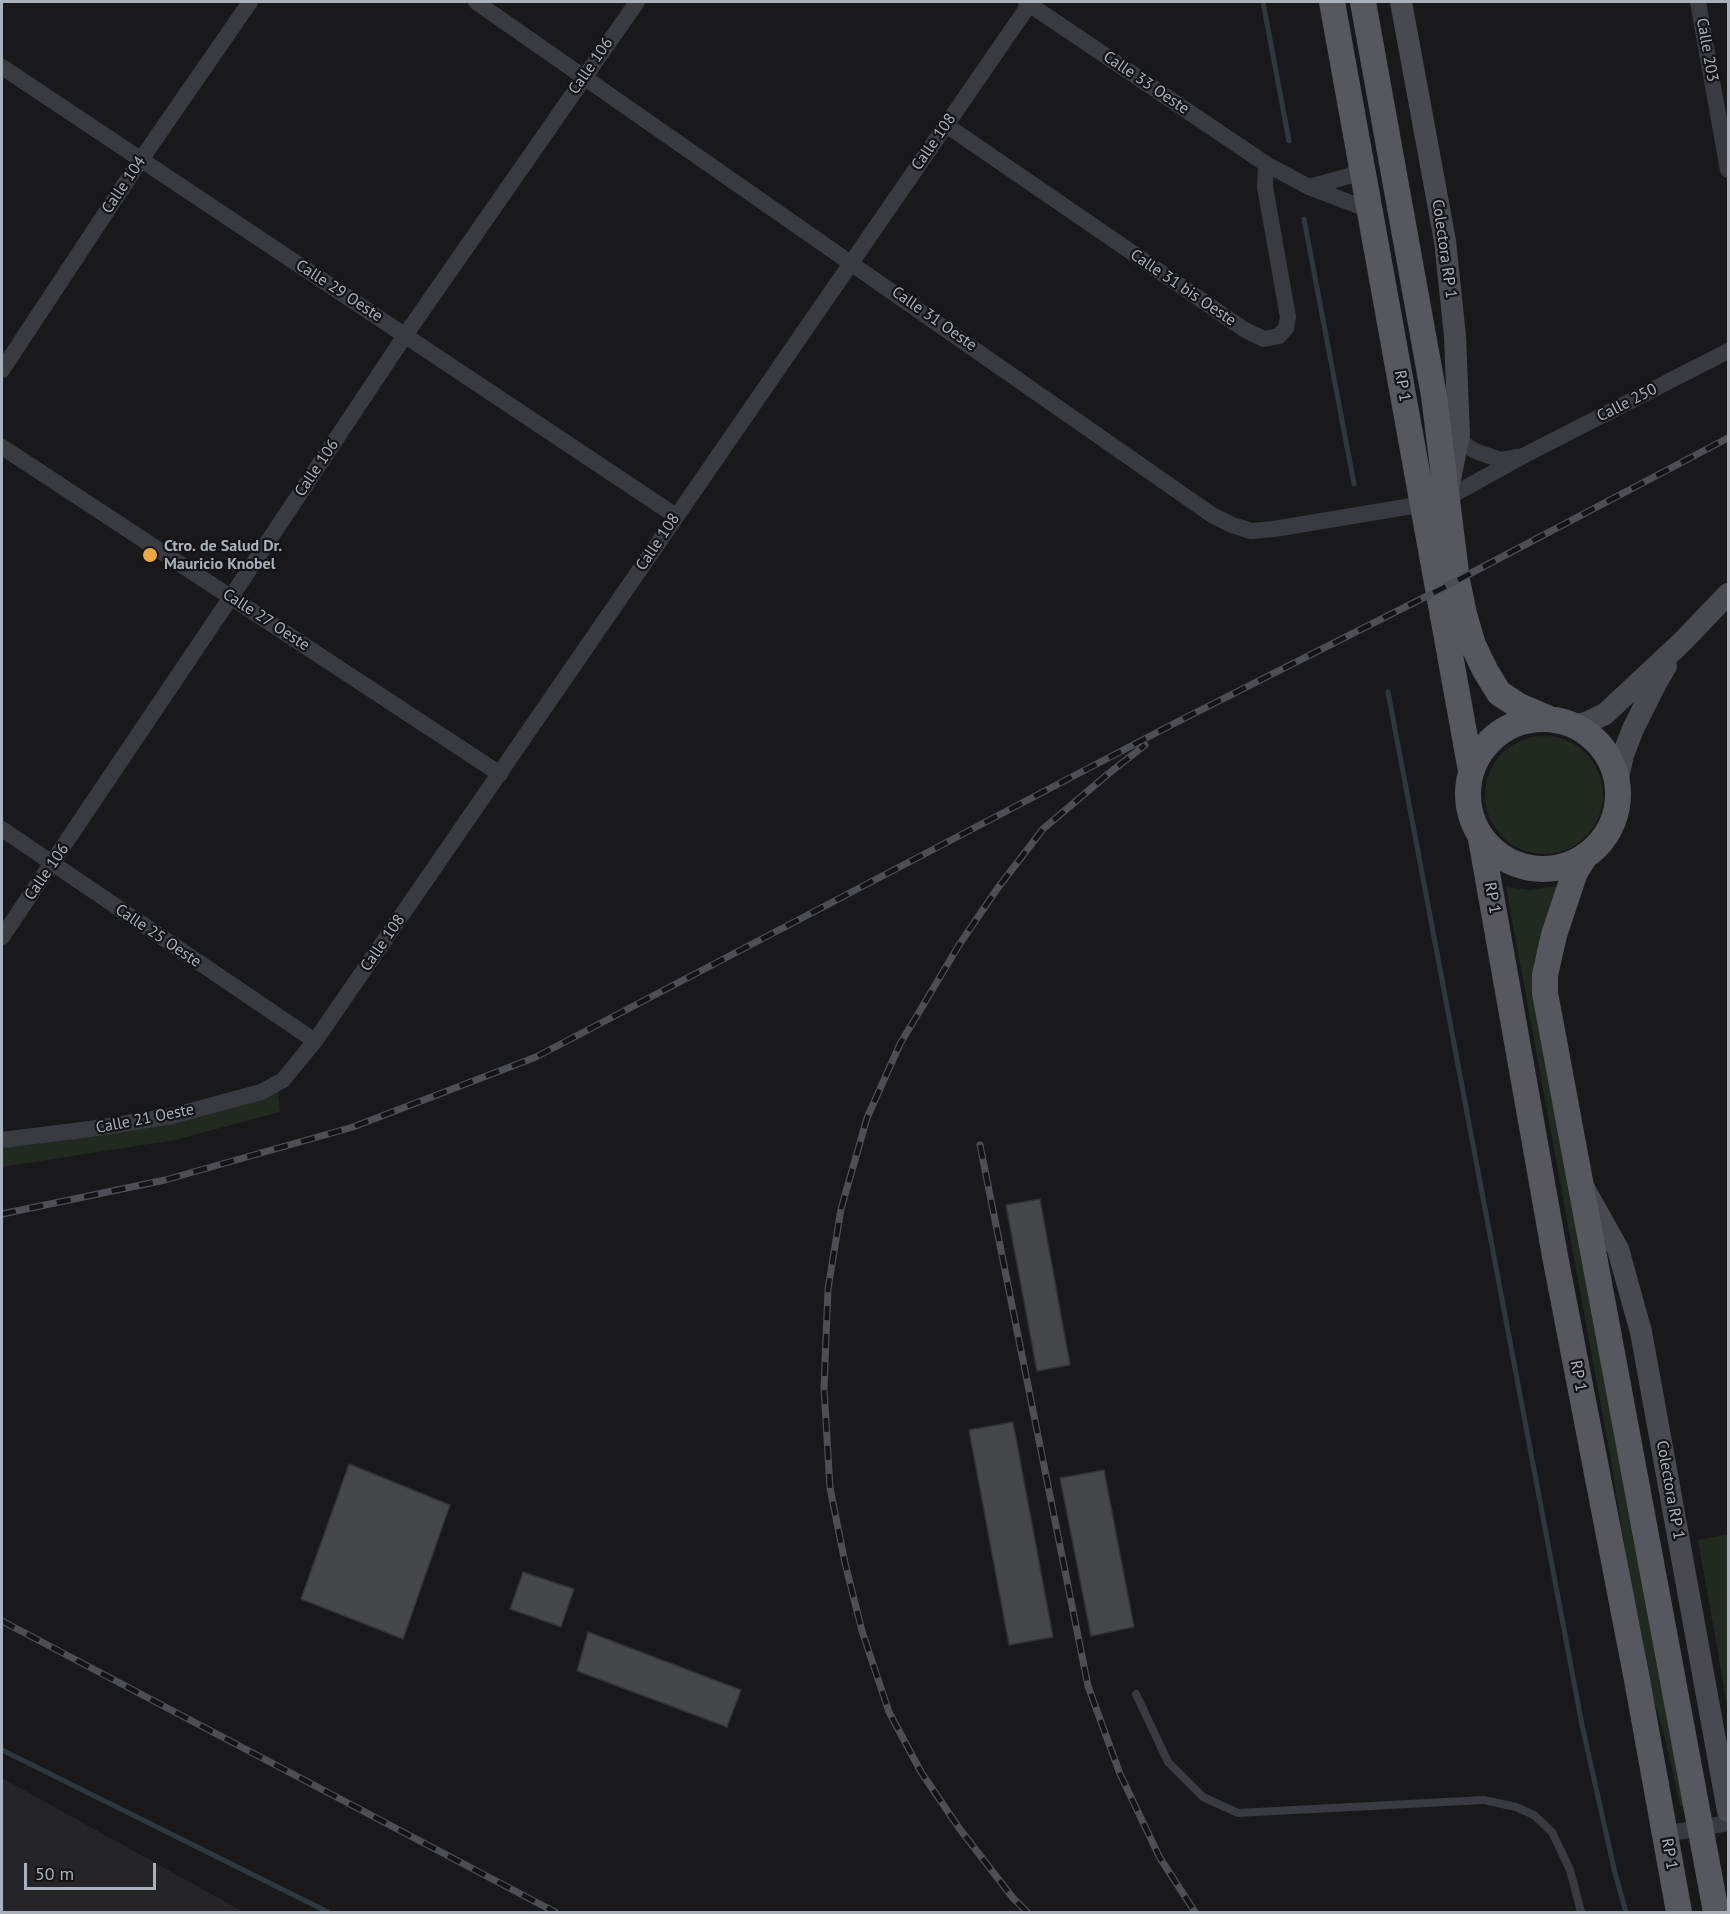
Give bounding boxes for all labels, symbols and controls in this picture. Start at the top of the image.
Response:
street label: Calle 203 [1692,16,1722,84]
street label: Calle 106 [565,34,617,98]
street label: Calle 33 Oeste [1099,47,1193,119]
street label: Calle 108 [908,110,960,174]
street label: Calle 104 [98,153,150,217]
street label: Colectora RP 1 [1428,198,1460,300]
street label: Calle 31 bis Oeste [1126,246,1240,330]
street label: Calle 29 Oeste [292,256,386,326]
street label: Calle 31 Oeste [888,283,980,355]
street label: RP 1 [1390,369,1414,403]
street label: Calle 250 [1594,380,1660,426]
street label: Calle 106 [291,436,343,500]
street label: Calle 108 [632,510,684,574]
place label: Ctro. de Salud Dr. Mauricio Knobel [164,536,282,574]
marker: Ctro. de Salud Dr. Mauricio Knobel [141,546,159,564]
street label: Calle 27 Oeste [219,585,313,655]
street label: Calle 106 [21,840,73,904]
street label: RP 1 [1480,881,1504,915]
street label: Calle 25 Oeste [111,900,205,972]
street label: Calle 108 [357,911,409,975]
street label: Calle 21 Oeste [94,1100,196,1138]
street label: RP 1 [1566,1359,1590,1393]
street label: Colectora RP 1 [1652,1439,1688,1541]
street label: RP 1 [1657,1837,1681,1871]
scale bar [27,1851,159,1889]
text: 50 m [35,1862,74,1885]

